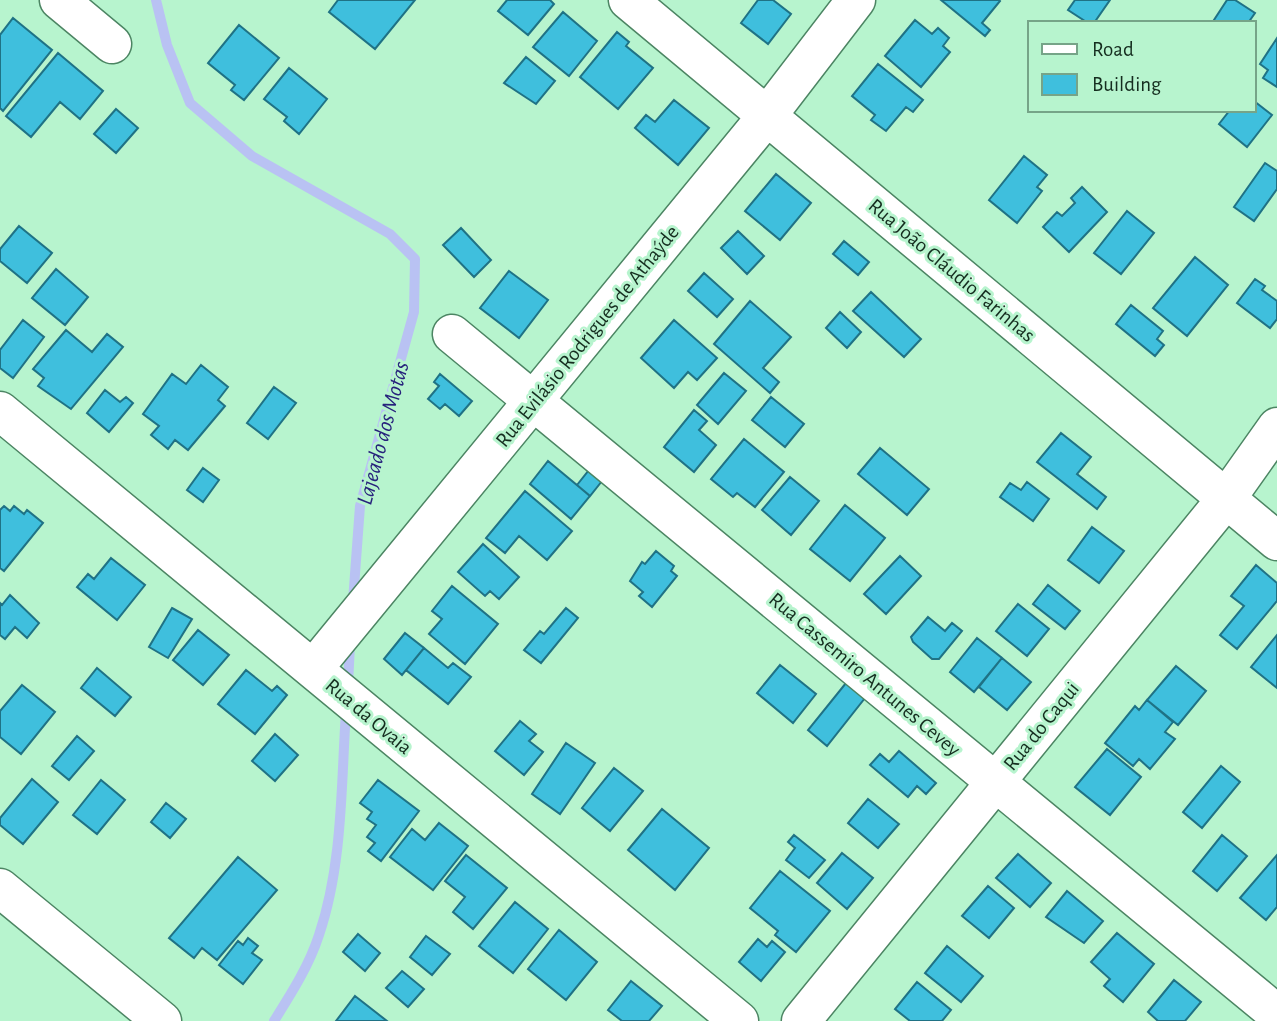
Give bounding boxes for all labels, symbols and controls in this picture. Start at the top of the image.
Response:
legend [1028,21,1256,112]
text: Road [1092,39,1134,60]
text: Building [1092,74,1162,95]
street label: Rua João Cláudio Farinhas [864,195,1039,346]
street label: Rua Evilásio Rodrigues de Athaýde [492,222,683,451]
water label: Lajeado dos Motas [353,359,414,508]
street label: Rua Cassemiro Antunes Cevey [765,588,964,760]
street label: Rua da Ovaia [322,674,416,759]
street label: Rua do Caqui [1000,678,1083,774]

